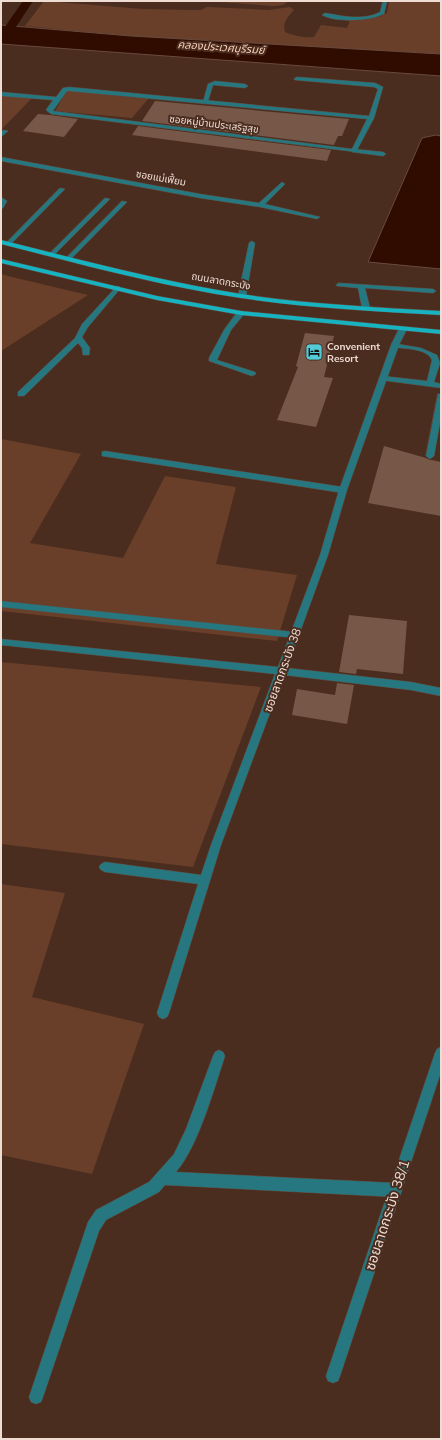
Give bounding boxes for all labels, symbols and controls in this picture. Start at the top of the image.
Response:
water label: คลองประเวศบุรีรมย์ [177,37,267,57]
street label: ซอยหมู่บ้านประเสริฐสุข [169,112,259,136]
street label: ซอยแม่เฟี้ยม [135,166,187,189]
street label: ถนนลาดกระบัง [190,269,252,293]
place label: Convenient Resort [327,340,380,365]
hotel icon: Convenient Resort [304,342,324,362]
street label: ซอยลาดกระบัง 38 [260,626,304,714]
street label: ซอยลาดกระบัง 38/1 [361,1157,413,1273]

